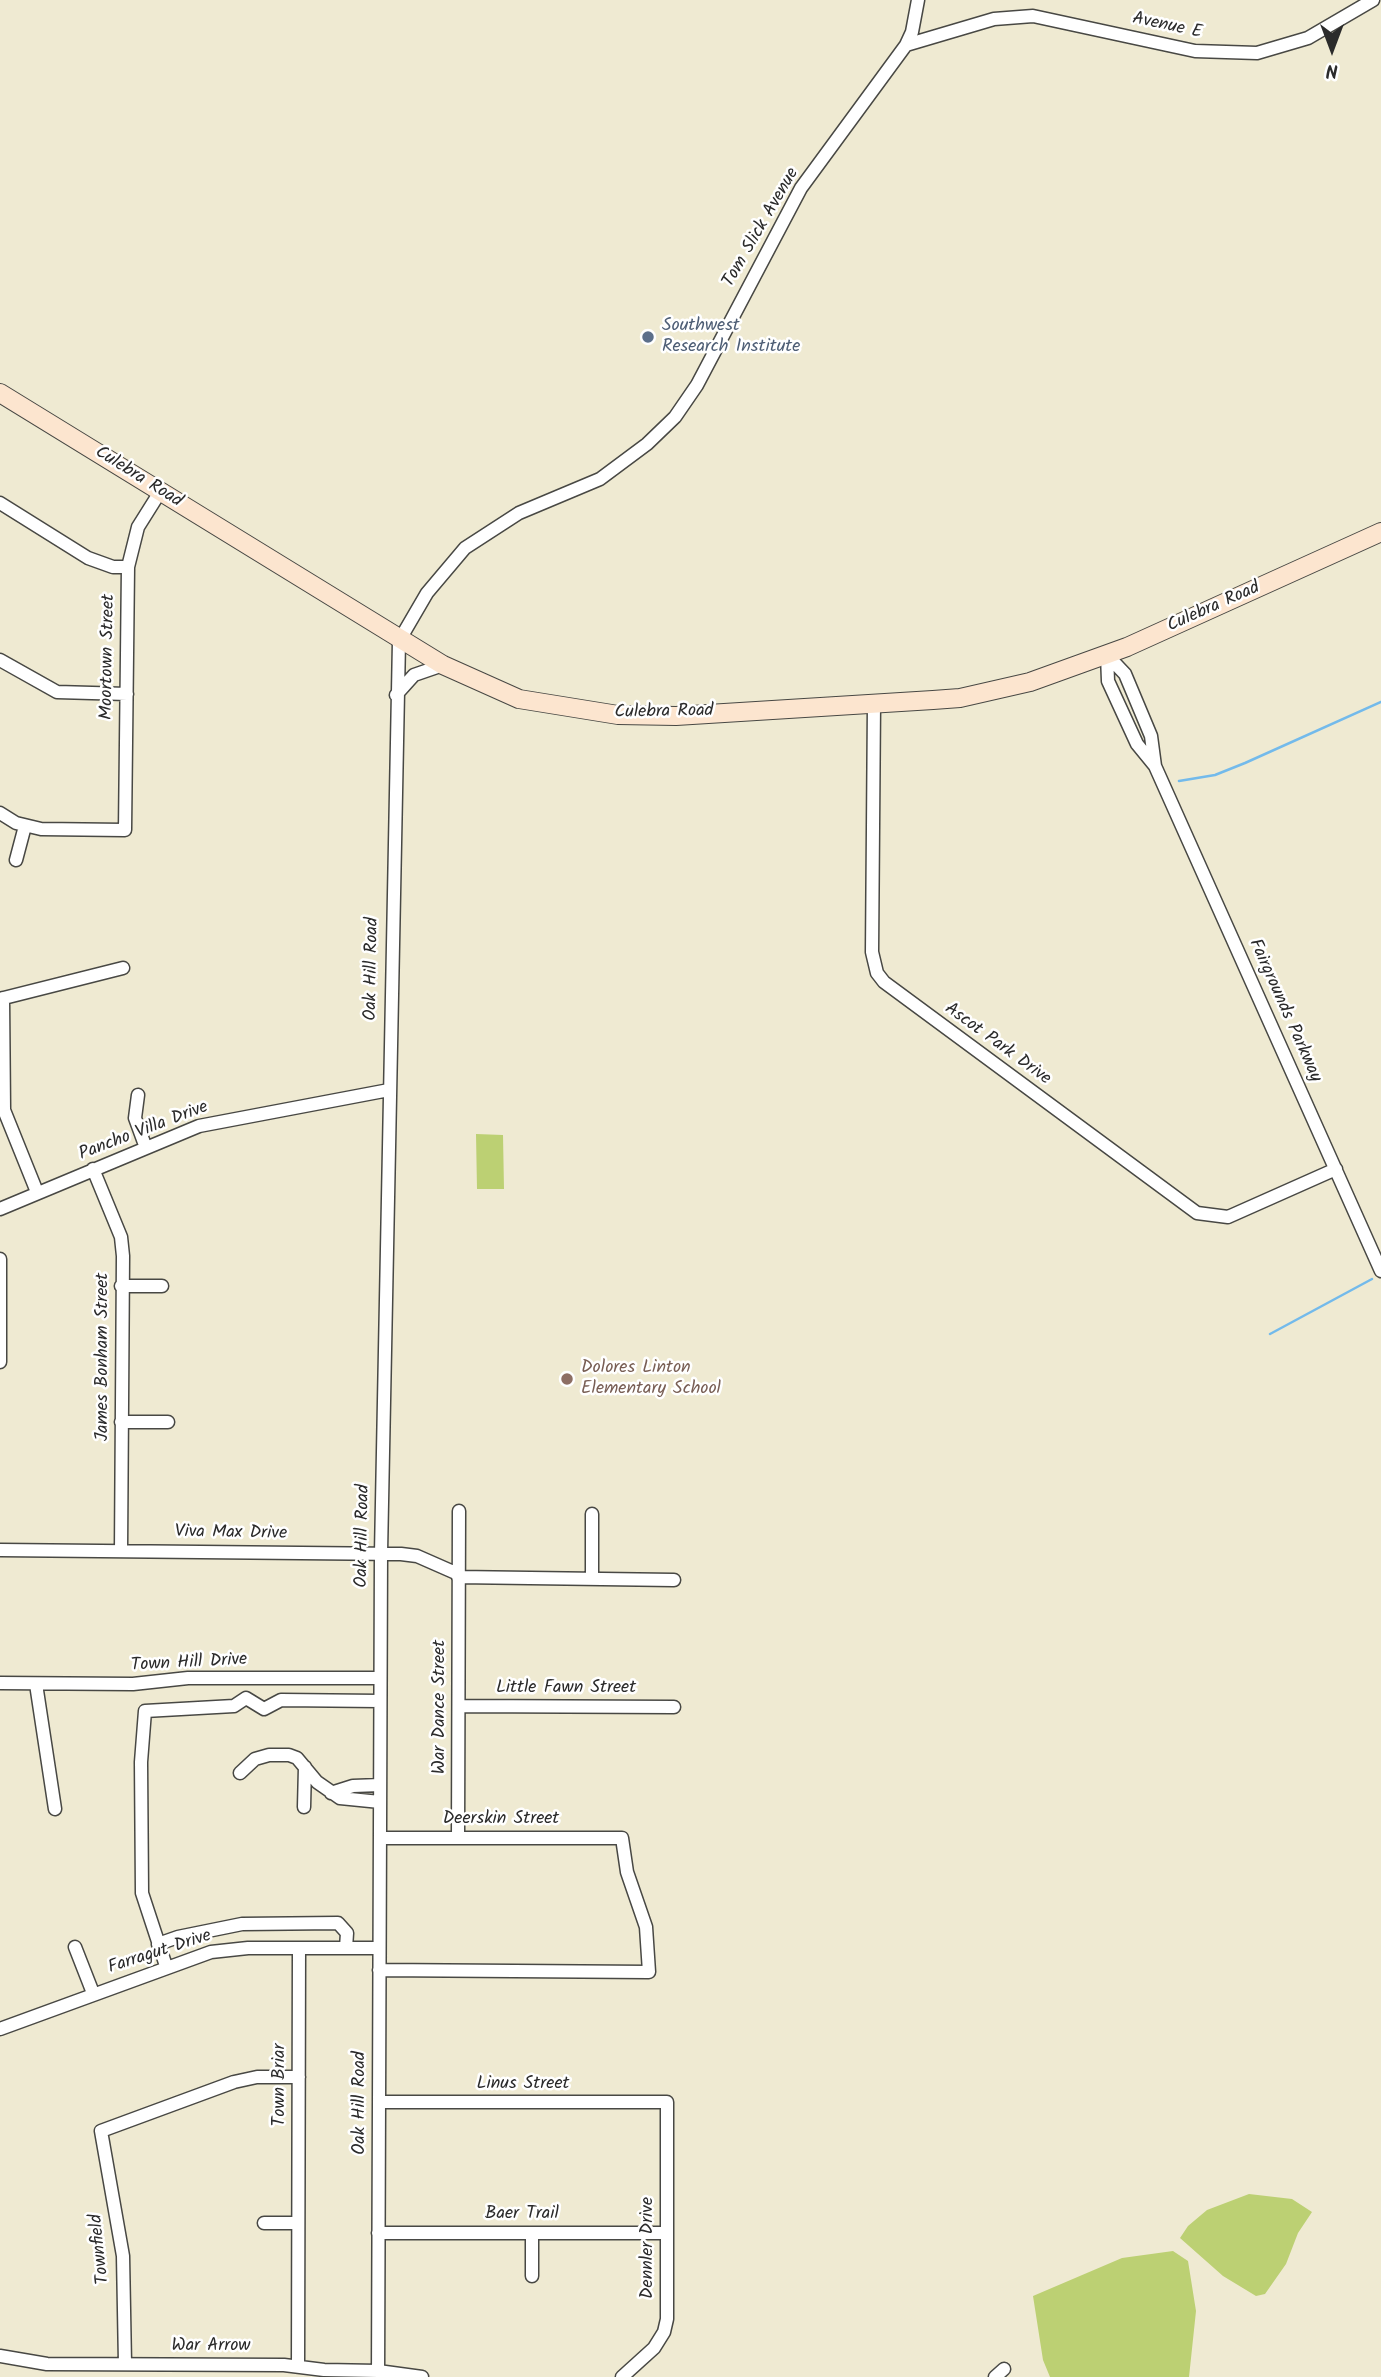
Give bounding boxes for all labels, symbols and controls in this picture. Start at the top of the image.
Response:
street label: Avenue E [1130,9,1204,45]
north arrow [1297,14,1367,84]
text: N [1326,55,1338,85]
street label: Tom Slick Avenue [719,164,805,292]
place label: Southwest Research Institute [662,316,800,358]
marker: Southwest Research Institute [640,329,656,345]
street label: Culebra Road [90,443,186,513]
street label: Culebra Road [1164,578,1264,638]
street label: Moortown Street [97,594,121,720]
street label: Culebra Road [614,701,714,725]
street label: Oak Hill Road [361,917,385,1021]
street label: Fairgrounds Parkway [1243,936,1325,1086]
street label: Ascot Park Drive [940,999,1054,1091]
street label: Pancho Villa Drive [76,1097,212,1167]
street label: James Bonham Street [93,1273,115,1441]
place label: Dolores Linton Elementary School [581,1358,721,1400]
marker: Dolores Linton Elementary School [559,1371,575,1387]
street label: Oak Hill Road [352,1484,376,1588]
street label: Viva Max Drive [175,1522,287,1546]
street label: War Dance Street [430,1640,452,1774]
street label: Town Hill Drive [130,1650,248,1678]
street label: Little Fawn Street [496,1678,636,1700]
street label: Deerskin Street [443,1809,559,1831]
street label: Farragut Drive [106,1926,214,1980]
street label: Town Briar [270,2044,292,2126]
street label: Oak Hill Road [350,2051,372,2155]
street label: Linus Street [477,2074,569,2096]
street label: Dennler Drive [638,2197,660,2299]
street label: Baer Trail [485,2204,559,2226]
street label: Townfield [87,2213,115,2285]
street label: War Arrow [172,2336,250,2358]

